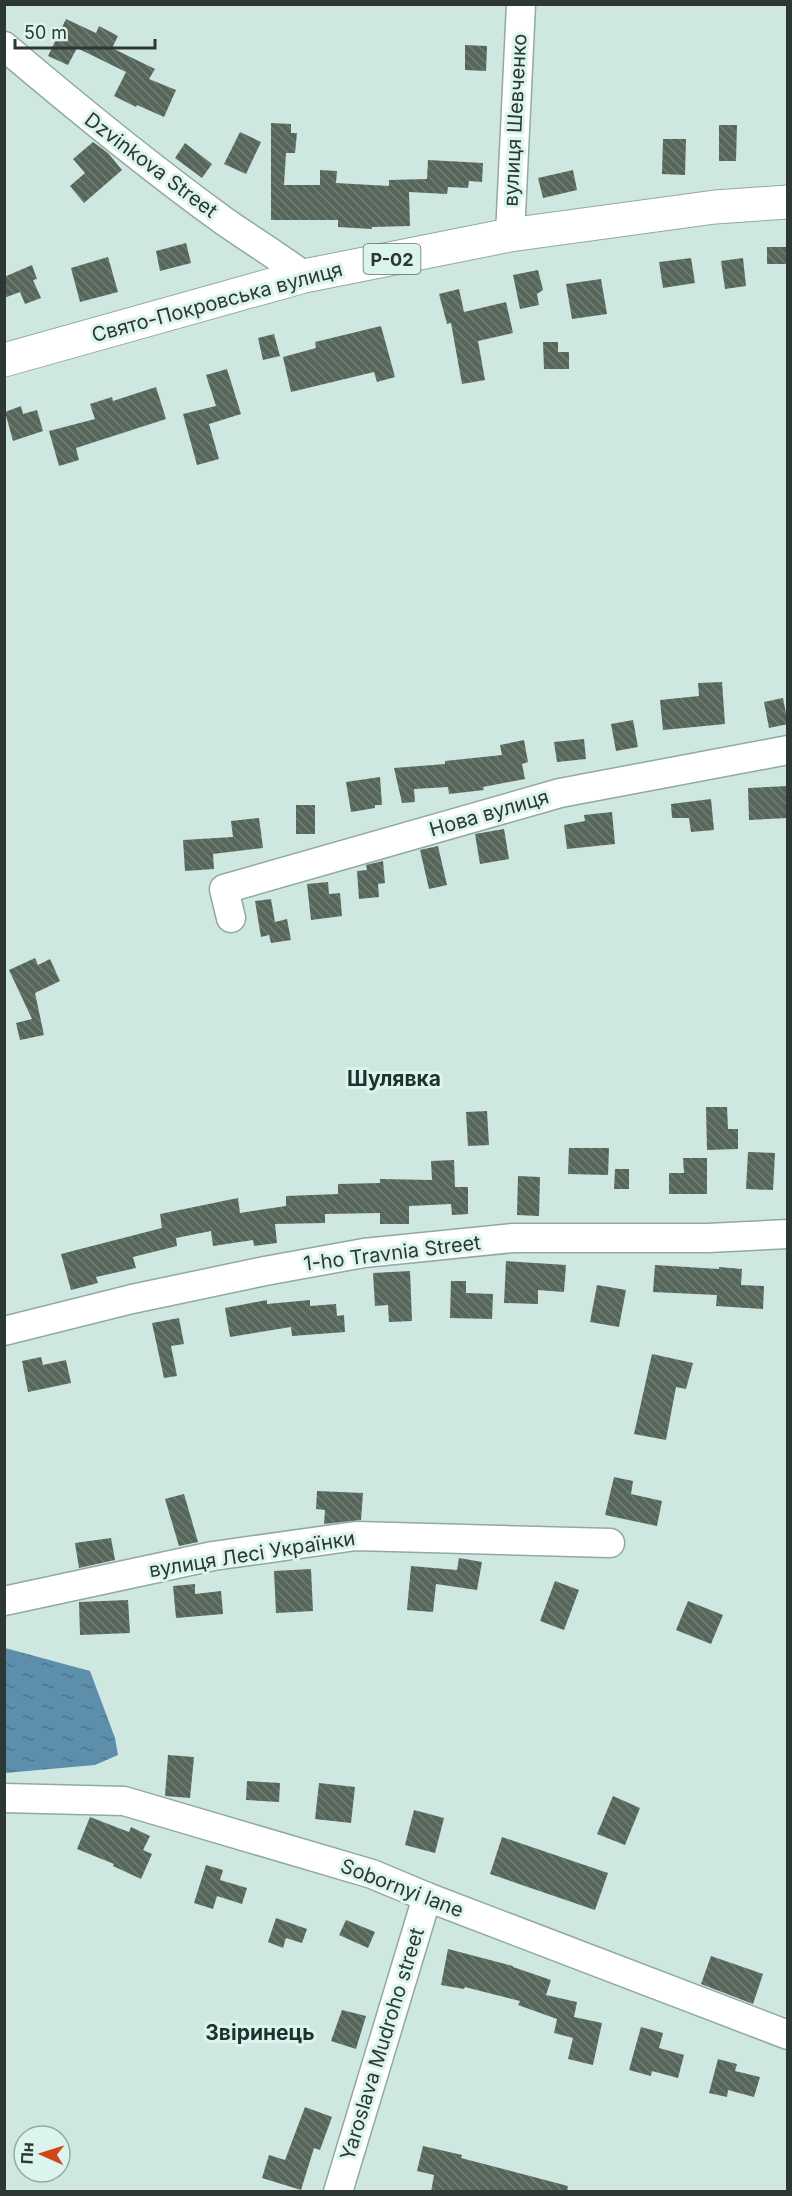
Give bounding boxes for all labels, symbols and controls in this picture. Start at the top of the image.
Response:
scale bar [15,12,154,50]
text: 50 m [24,22,67,43]
street label: вулиця Шевченко [498,33,532,207]
street label: Dzvinkova Street [80,107,222,223]
road number: Р-02 [364,244,420,274]
street label: Свято-Покровська вулиця [89,257,345,347]
street label: Нова вулиця [427,785,551,841]
district label: Шулявка [347,1066,441,1091]
street label: 1-ho Travnia Street [302,1230,482,1276]
street label: вулиця Лесі Українки [147,1526,357,1582]
street label: Sobornyi lane [337,1854,467,1922]
street label: Yaroslava Mudroho street [335,1924,429,2163]
district label: Звіринець [205,2020,315,2045]
north arrow [12,2124,72,2184]
text: Пн [16,2142,38,2165]

